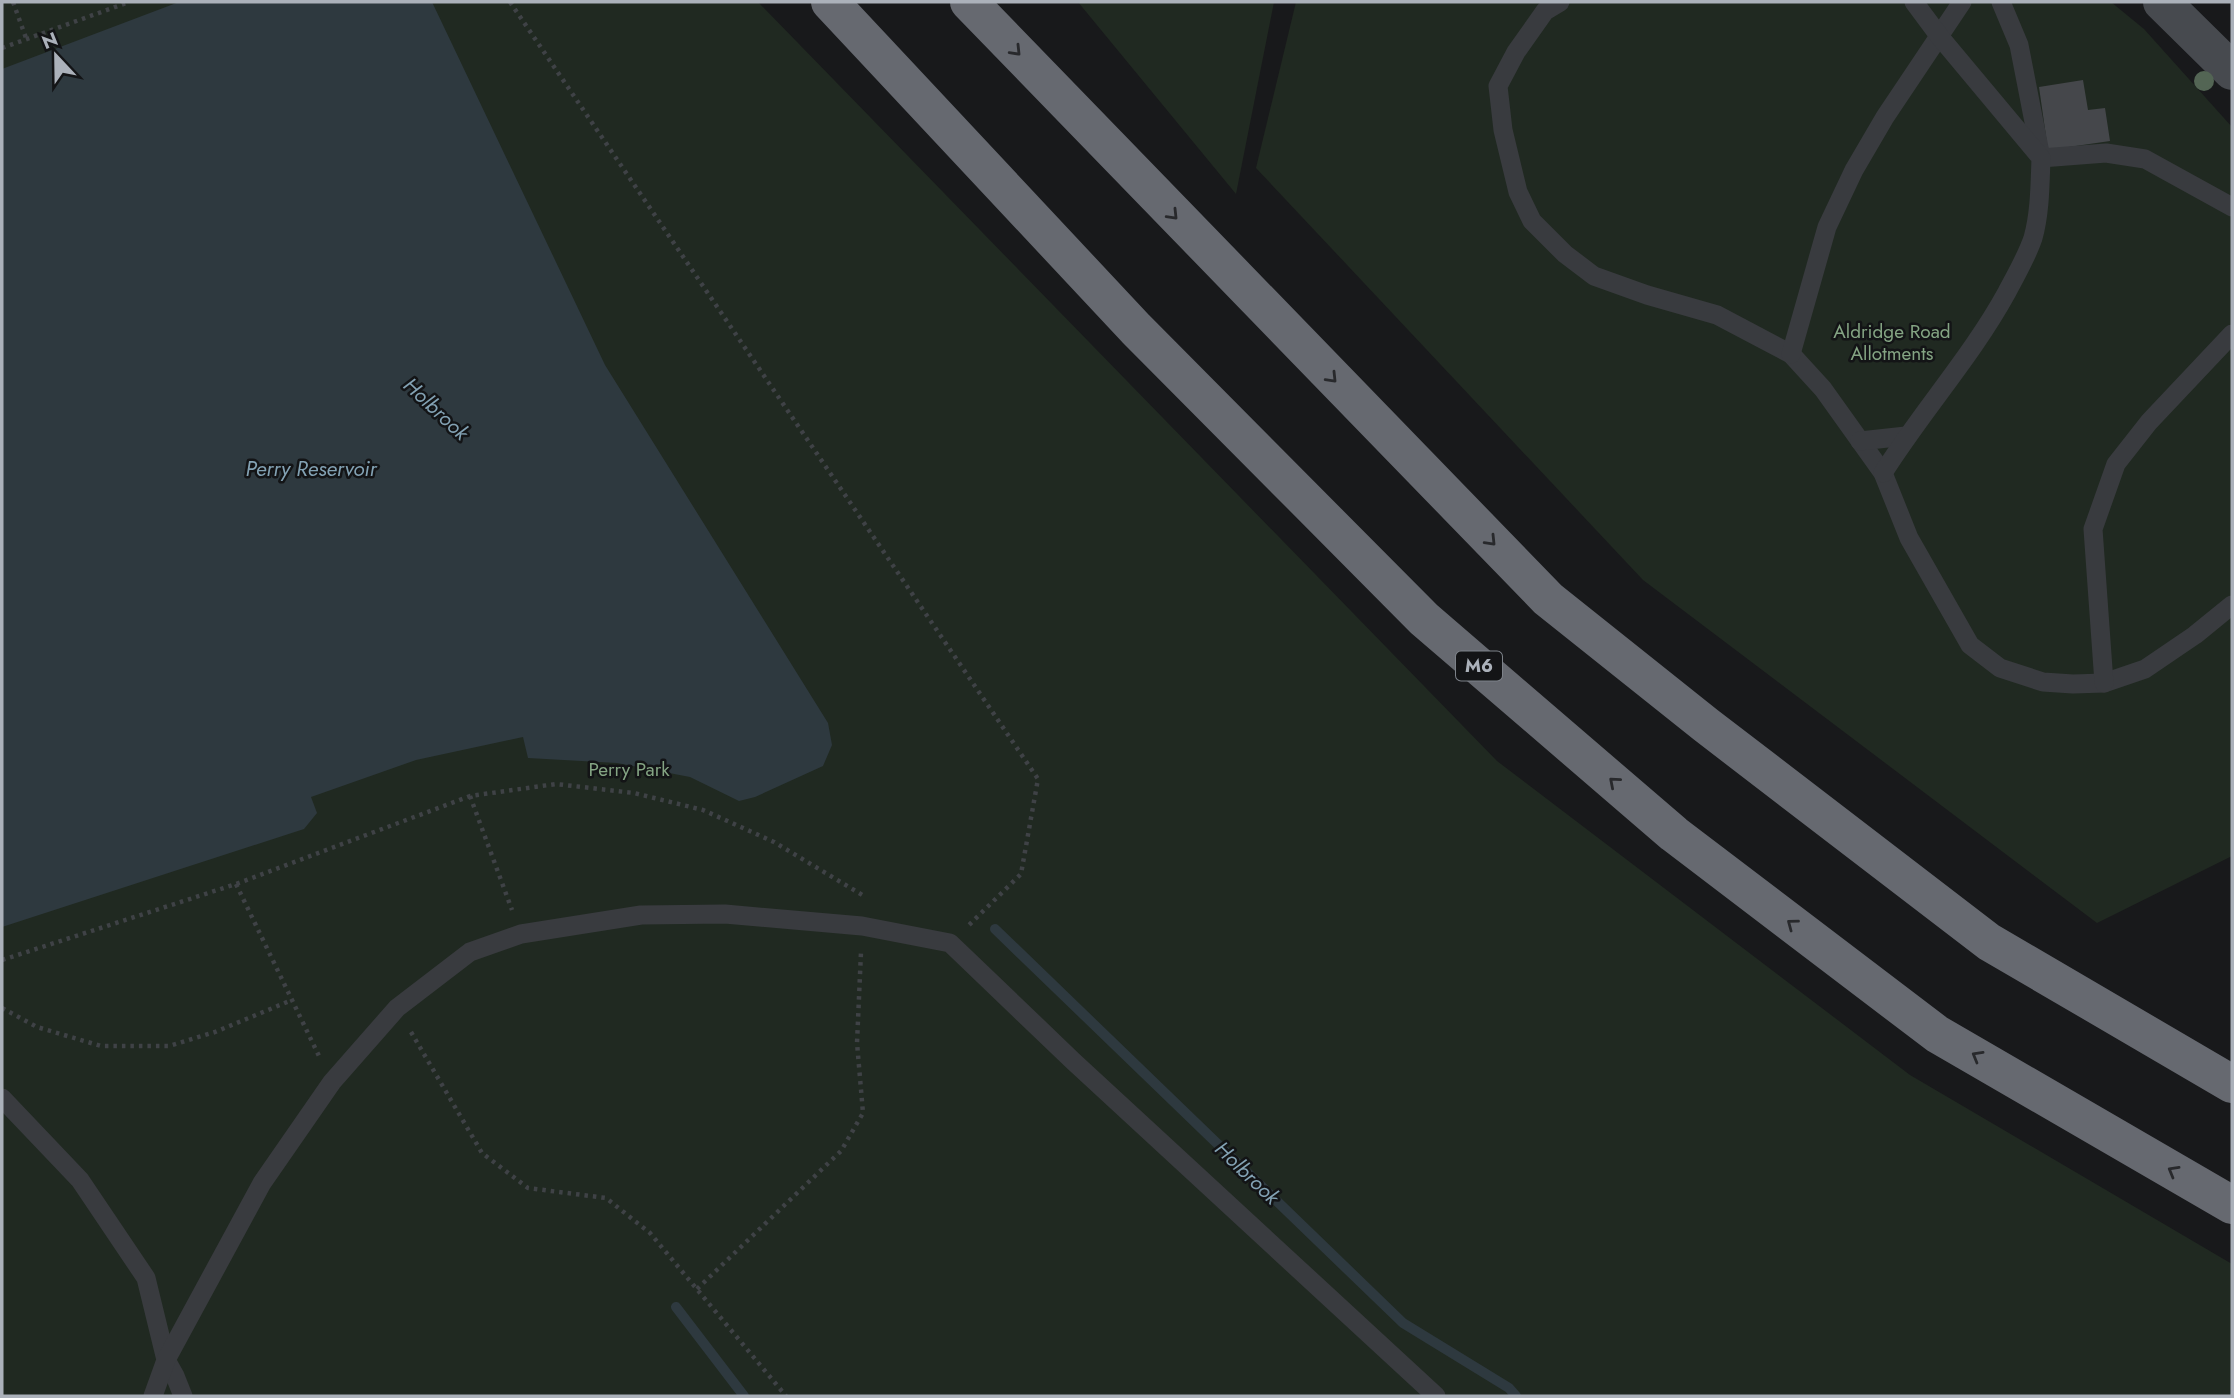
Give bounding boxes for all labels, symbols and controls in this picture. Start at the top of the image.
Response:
north arrow [21,21,91,91]
text: N [38,25,62,56]
one-way arrow [1007,43,1020,56]
one-way arrow [1165,207,1178,220]
park label: Aldridge Road Allotments [1833,318,1951,367]
one-way arrow [1324,370,1337,383]
water label: Holbrook [397,371,476,448]
water label: Perry Reservoir [245,454,378,484]
one-way arrow [1483,533,1496,546]
road number: M6 [1456,652,1502,680]
park label: Perry Park [588,756,670,783]
one-way arrow [1609,778,1622,790]
one-way arrow [1787,919,1800,932]
one-way arrow [1971,1051,1984,1064]
water label: Holbrook [1208,1134,1287,1212]
one-way arrow [2168,1166,2181,1179]

